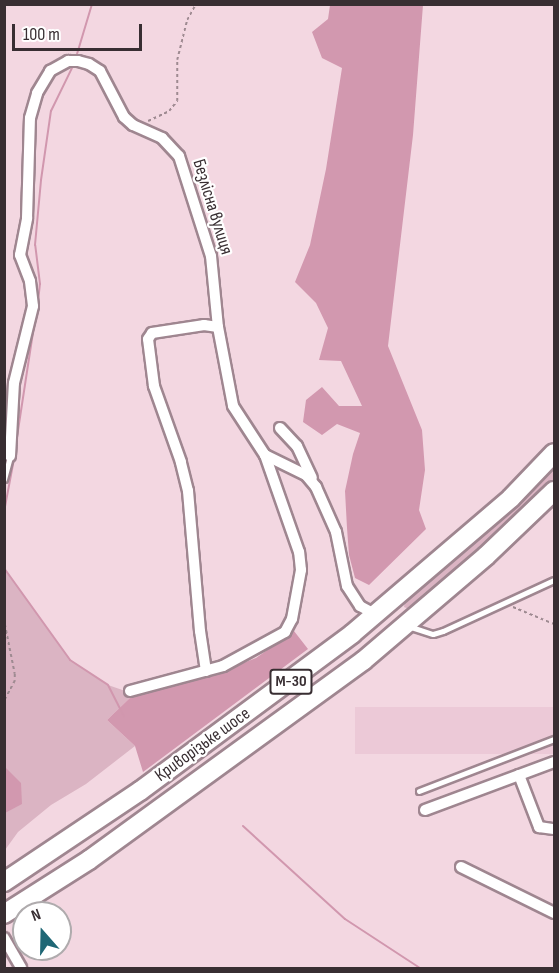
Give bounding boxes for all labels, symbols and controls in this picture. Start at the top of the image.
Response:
scale bar [15,12,146,50]
text: 100 m [23,24,60,45]
street label: Безлісна вулиця [187,157,237,257]
road number: М-30 [268,669,314,695]
street label: Криворізьке шосе [151,703,255,787]
north arrow [12,901,72,961]
text: N [29,905,44,926]

